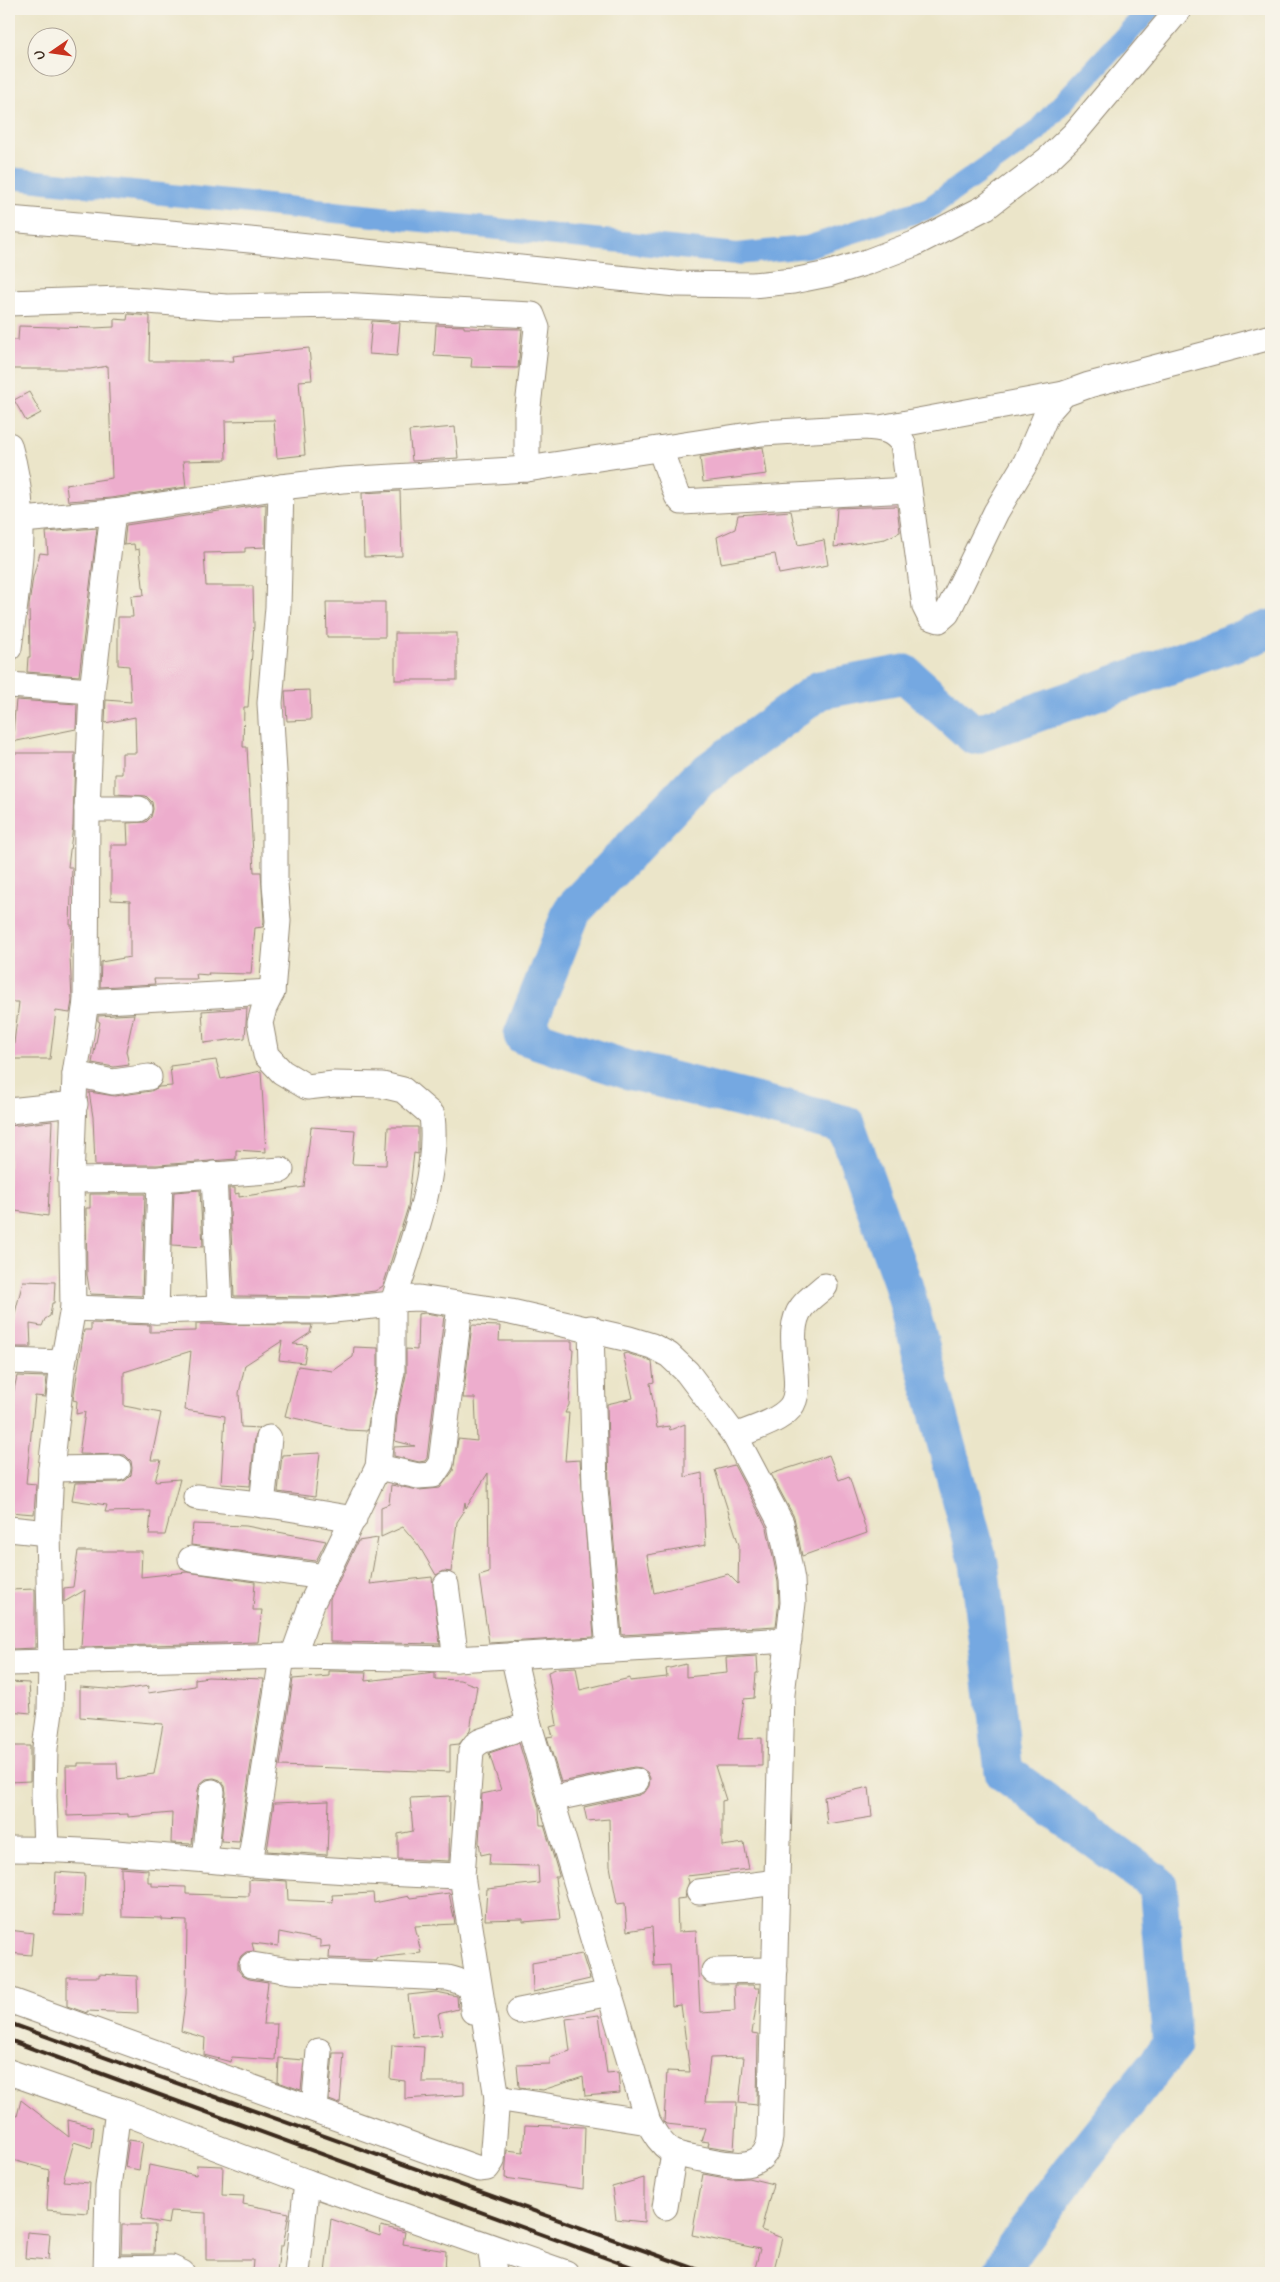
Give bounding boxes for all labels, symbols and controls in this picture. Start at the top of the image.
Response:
north arrow [28,28,78,78]
text: U [31,48,50,61]

